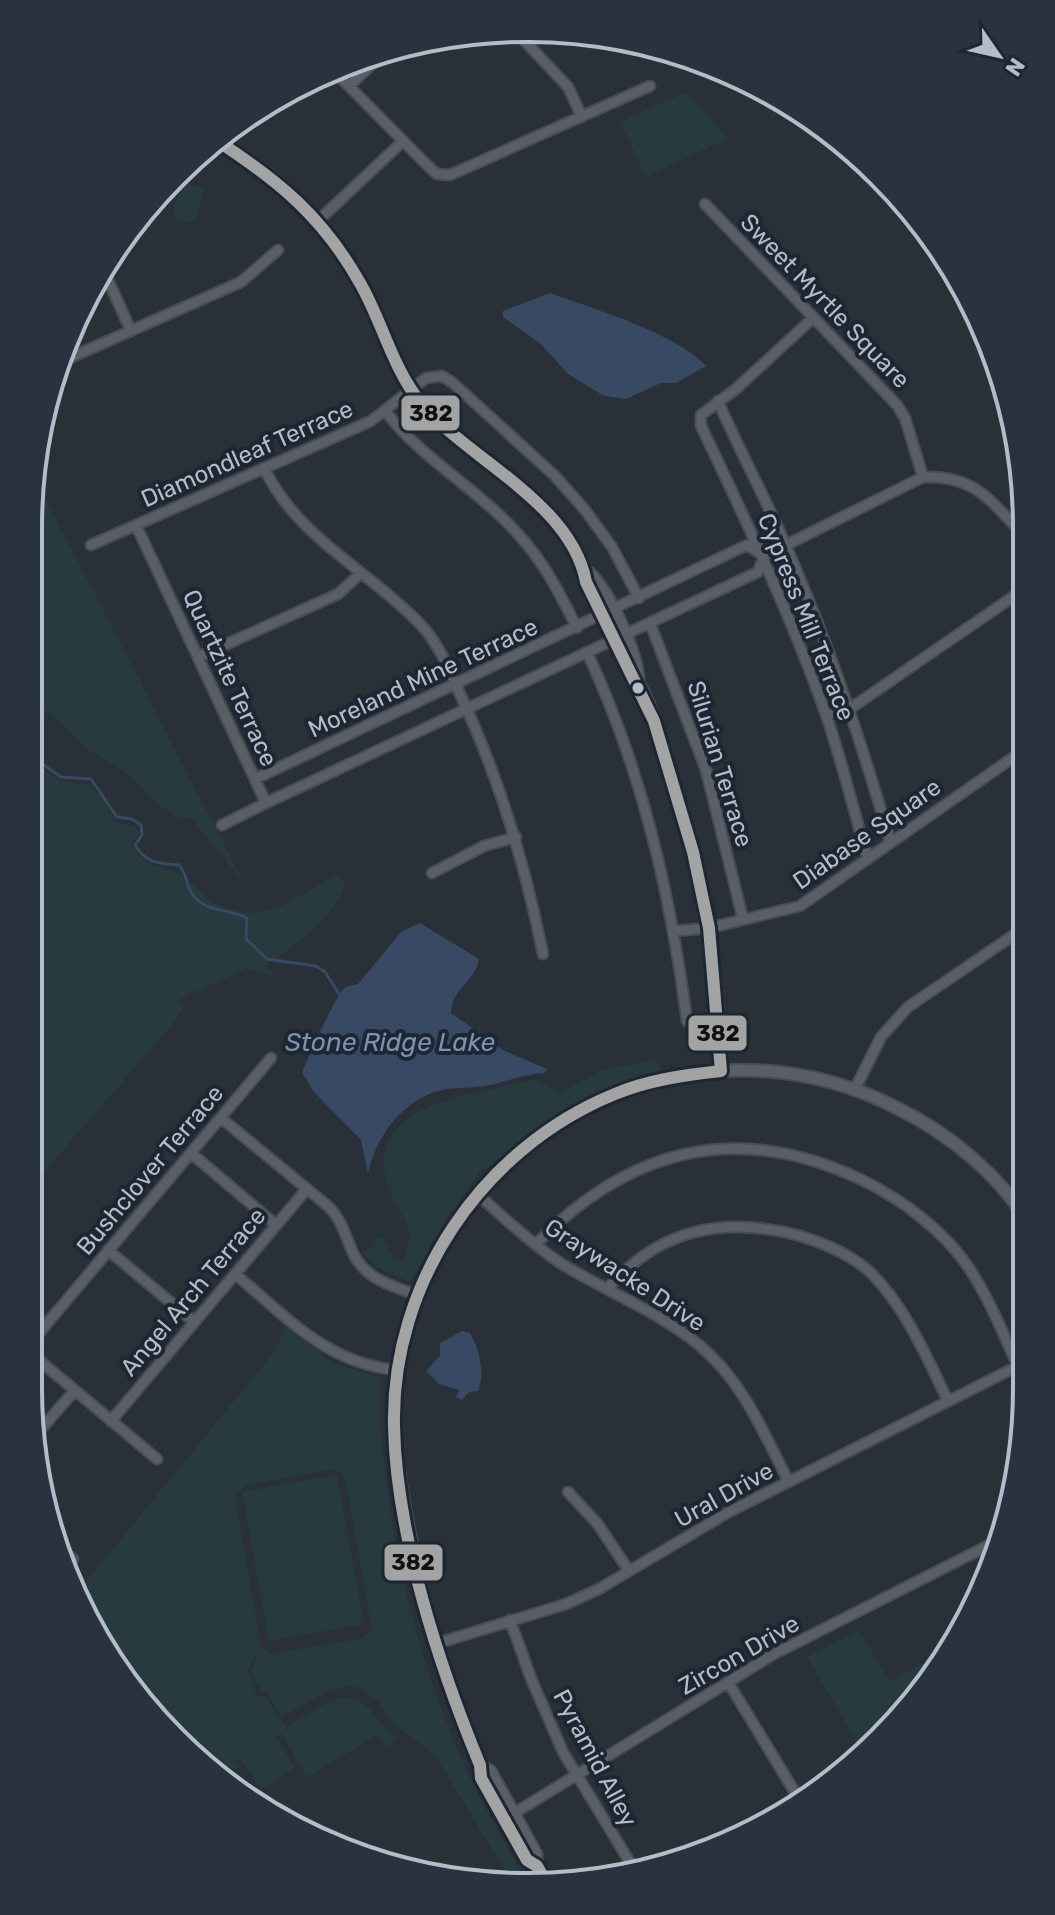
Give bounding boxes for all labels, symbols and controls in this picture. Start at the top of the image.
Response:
north arrow [959,16,1039,96]
text: N [1000,53,1031,81]
street label: Sweet Myrtle Square [735,208,915,394]
line badge: 382 [400,394,461,432]
street label: Diamondleaf Terrace [137,395,357,513]
text: 382 [409,400,453,427]
street label: Cypress Mill Terrace [752,509,860,725]
street label: Quartzite Terrace [177,585,283,771]
street label: Moreland Mine Terrace [304,612,542,744]
street label: Silurian Terrace [681,678,759,850]
unlabelled marker [630,680,646,696]
street label: Diabase Square [788,773,946,895]
line badge: 382 [687,1014,748,1052]
text: 382 [696,1020,740,1047]
water label: Stone Ridge Lake [285,1027,495,1058]
street label: Bushclover Terrace [71,1079,229,1261]
street label: Angel Arch Terrace [115,1202,271,1382]
street label: Graywacke Drive [539,1213,711,1337]
street label: Ural Drive [670,1456,778,1534]
line badge: 382 [383,1543,444,1582]
text: 382 [391,1549,435,1576]
street label: Zircon Drive [674,1609,804,1701]
street label: Pyramid Alley [547,1685,643,1831]

